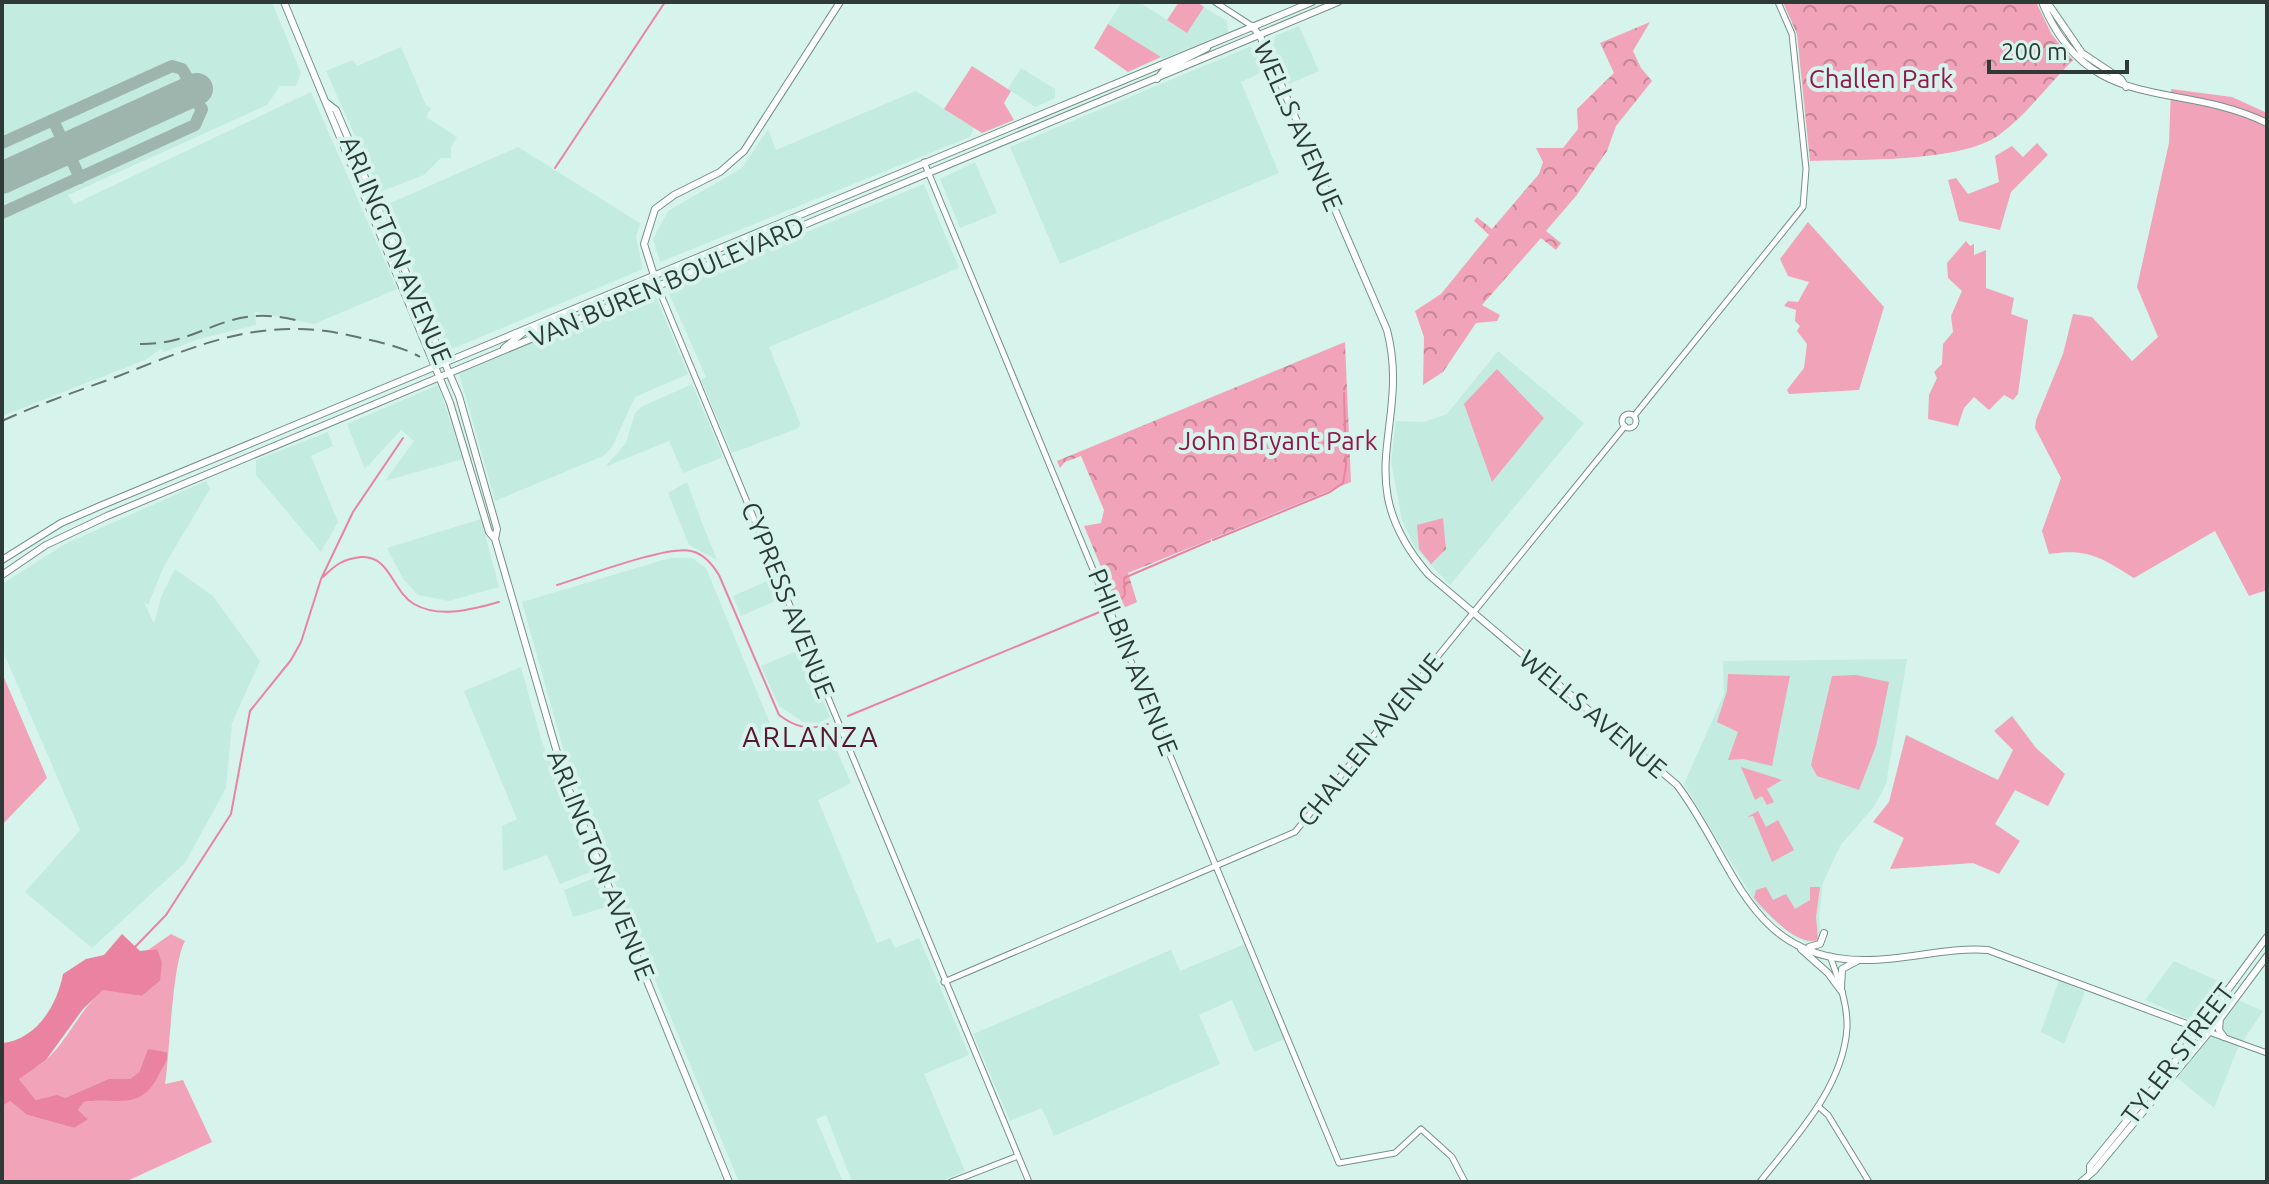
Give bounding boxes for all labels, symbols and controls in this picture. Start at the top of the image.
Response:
scale bar [1989,24,2127,74]
street label: WELLS AVENUE [1248,37,1349,215]
text: 200 m [2001,38,2068,65]
park label: Challen Park [1809,64,1953,93]
street label: ARLINGTON AVENUE [335,131,458,368]
street label: VAN BUREN BOULEVARD [525,211,808,353]
park label: John Bryant Park [1178,426,1378,455]
street label: CYPRESS AVENUE [736,498,841,702]
street label: PHILBIN AVENUE [1083,564,1184,759]
street label: WELLS AVENUE [1514,644,1673,783]
street label: CHALLEN AVENUE [1291,647,1448,832]
district label: ARLANZA [742,721,880,752]
street label: ARLINGTON AVENUE [542,746,661,984]
street label: TYLER STREET [2115,978,2240,1130]

